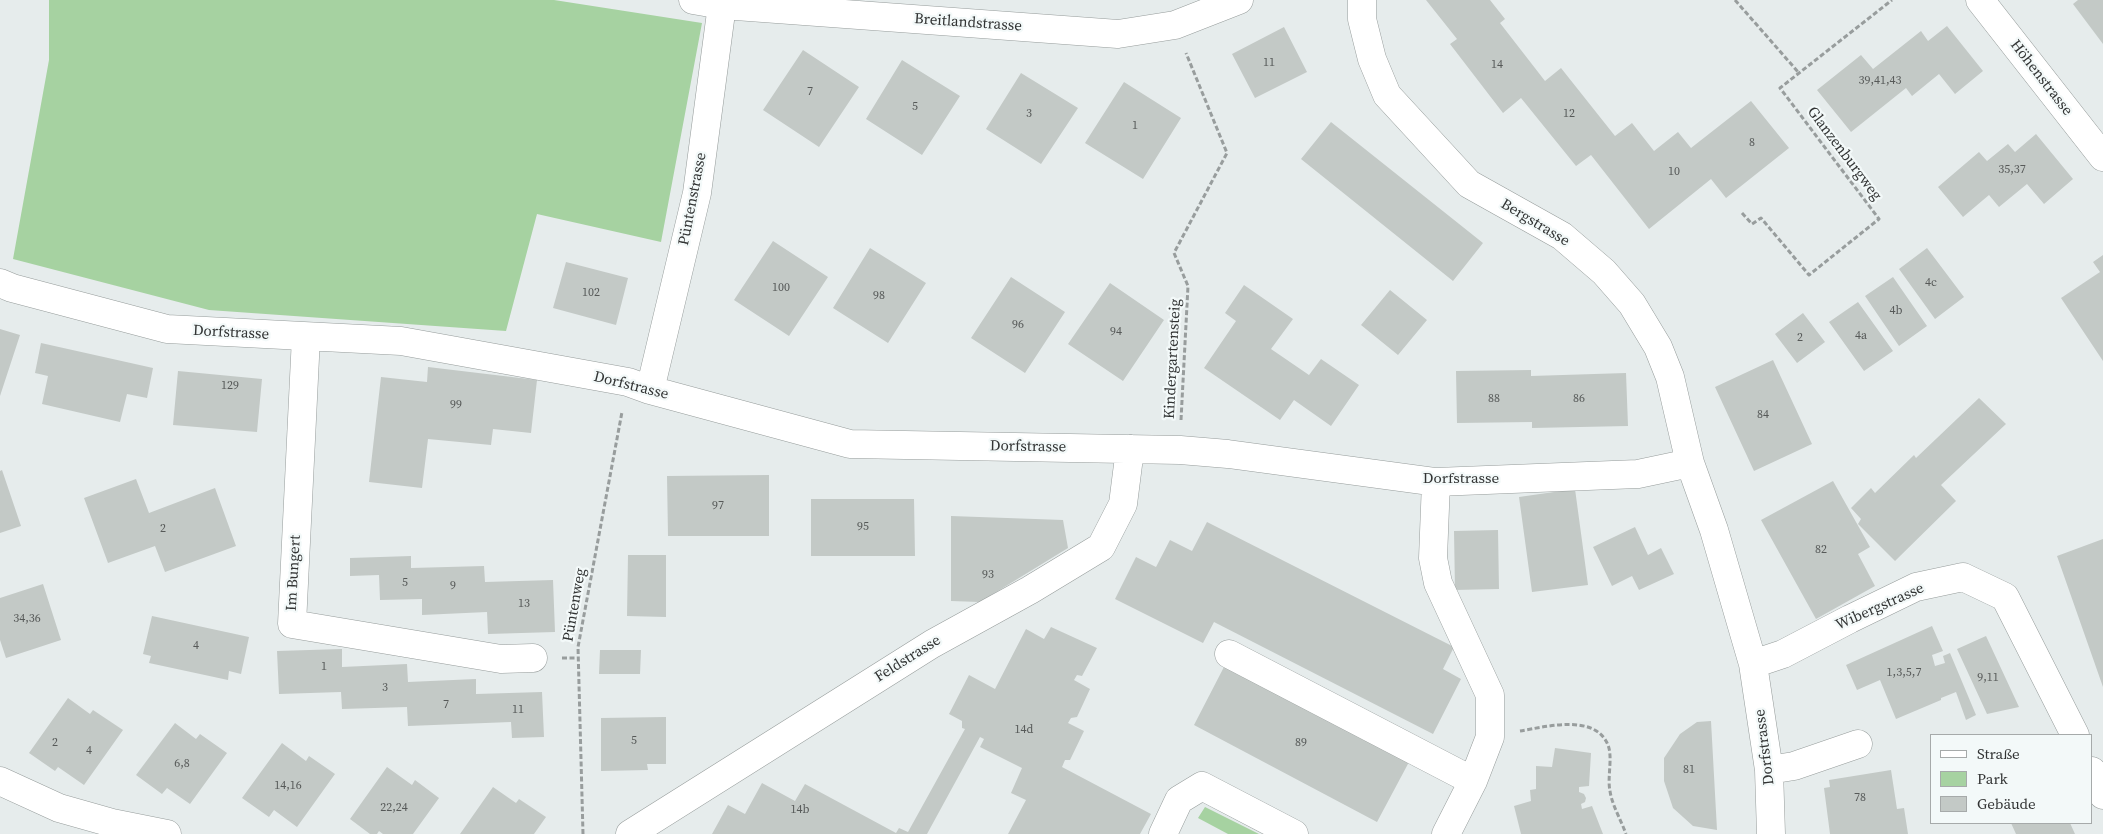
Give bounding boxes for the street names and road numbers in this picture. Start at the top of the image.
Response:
street label: Breitlandstrasse [914,10,1022,36]
street label: Höhenstrasse [2006,37,2076,119]
street label: Glanzenburgweg [1803,104,1885,204]
street label: Püntenstrasse [675,151,711,247]
street label: Bergstrasse [1497,195,1573,251]
street label: Kindergartensteig [1161,298,1185,420]
street label: Dorfstrasse [192,322,270,344]
street label: Dorfstrasse [592,368,670,404]
street label: Dorfstrasse [990,437,1066,457]
street label: Dorfstrasse [1423,470,1499,488]
street label: Im Bungert [283,534,305,612]
street label: Püntenweg [560,567,590,643]
street label: Wibergstrasse [1833,580,1927,634]
street label: Feldstrasse [872,632,944,686]
street label: Dorfstrasse [1751,708,1779,786]

